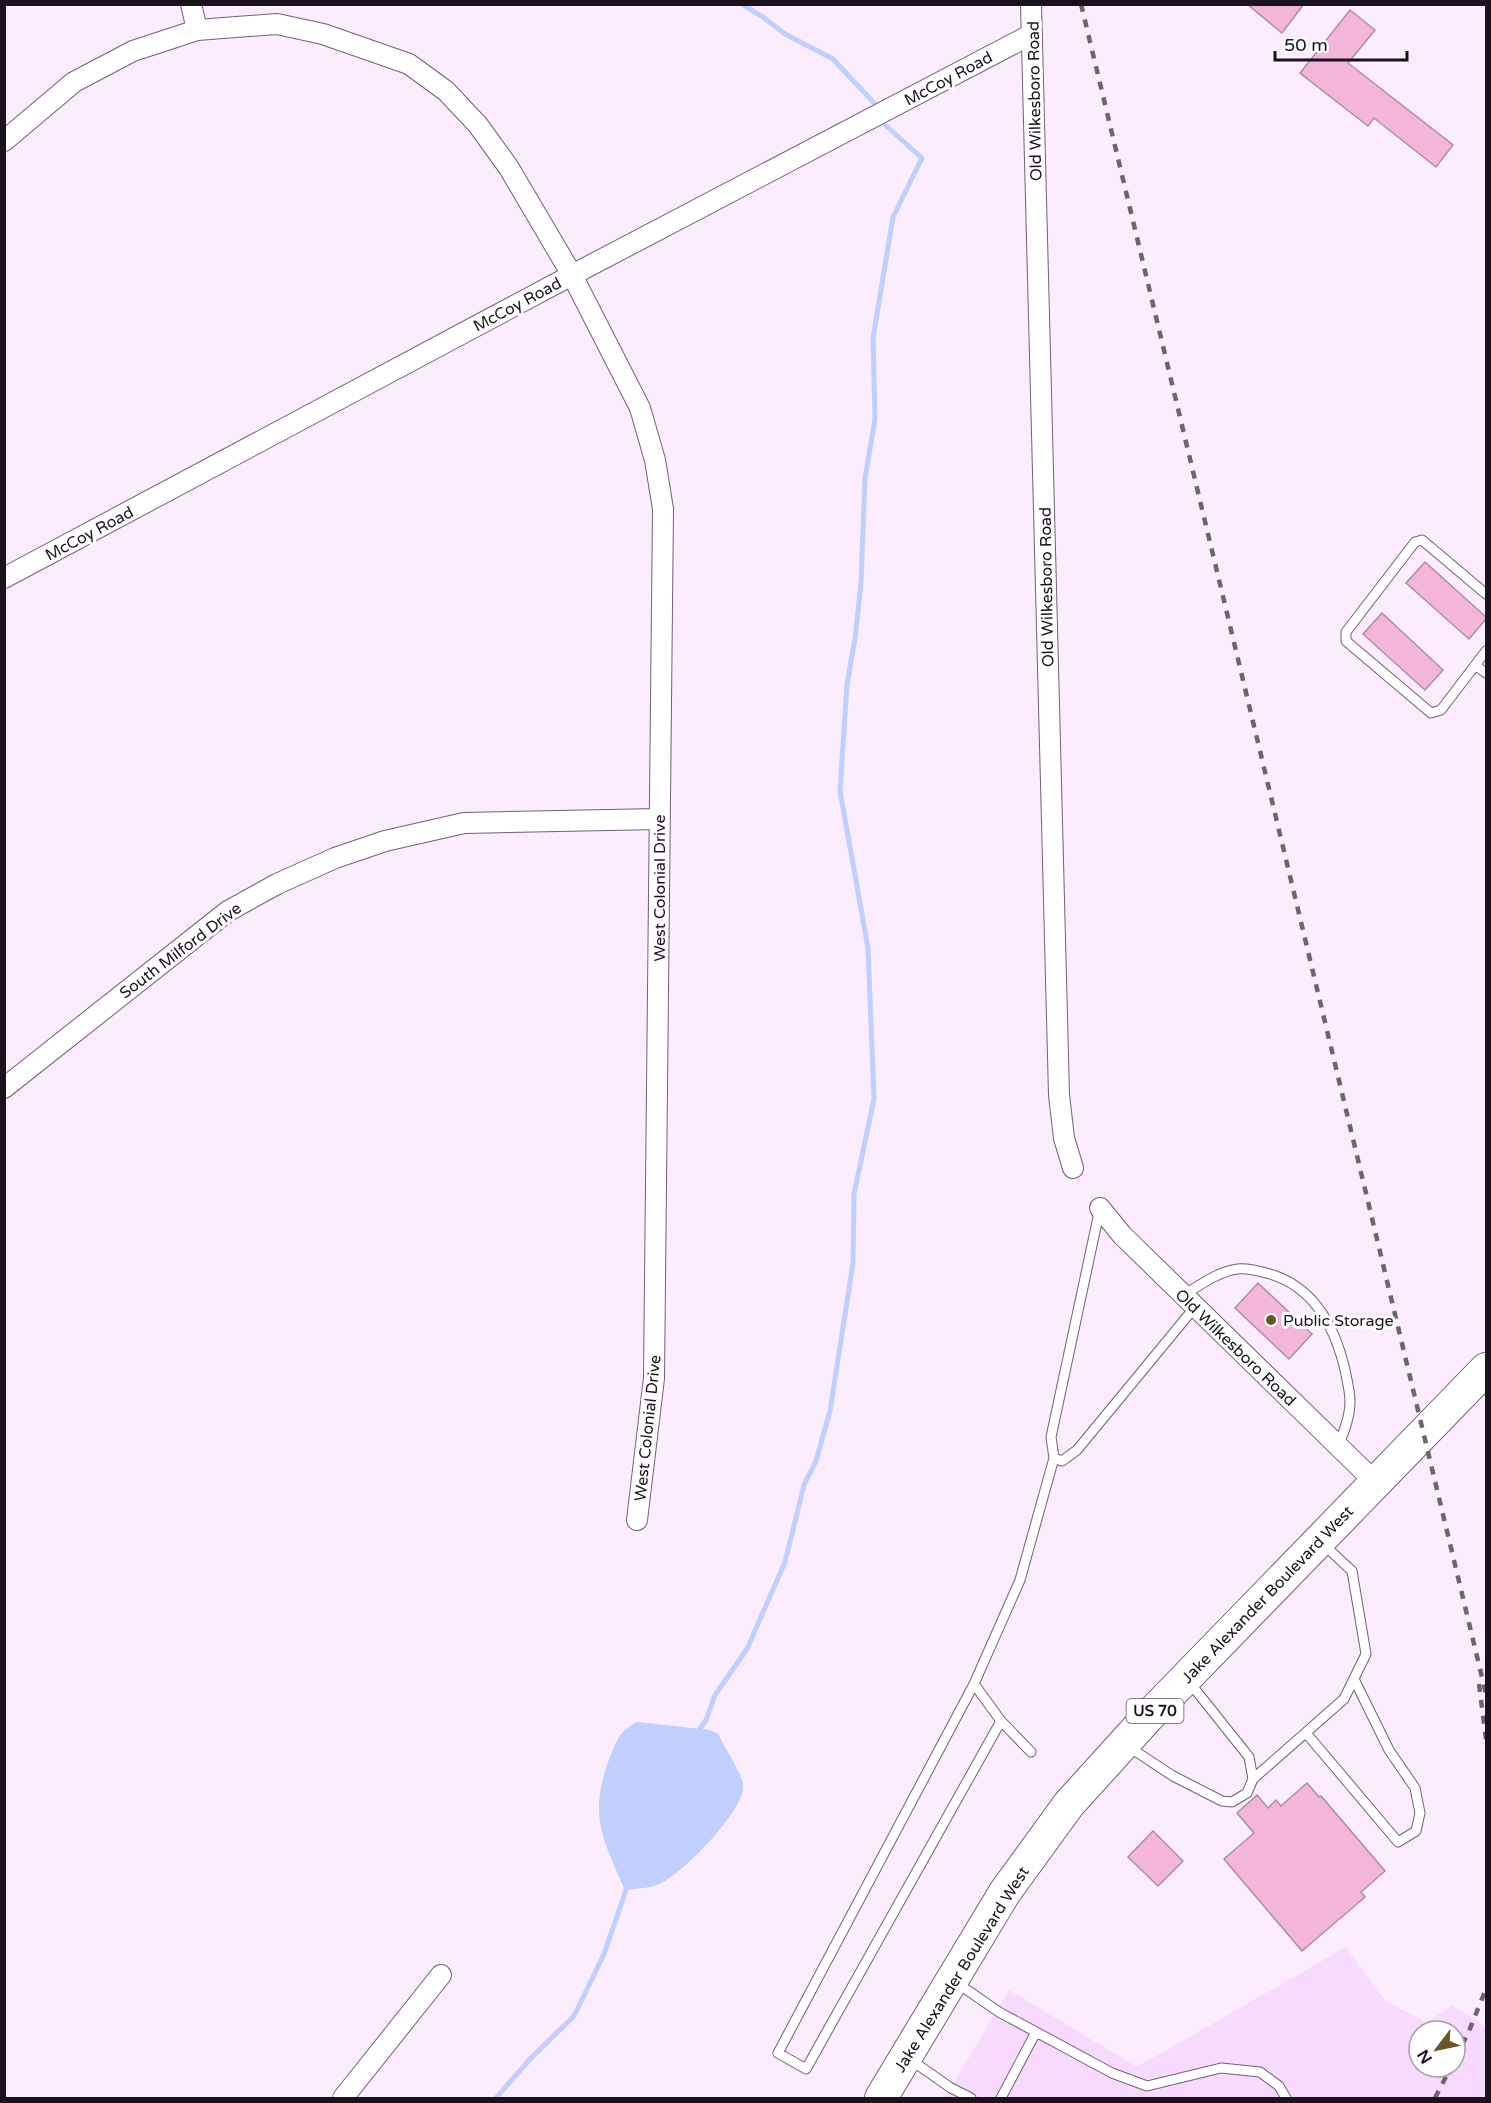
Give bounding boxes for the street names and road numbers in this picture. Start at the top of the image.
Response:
street label: Old Wilkesboro Road [1024,21,1046,181]
street label: McCoy Road [901,47,996,110]
street label: McCoy Road [470,273,565,336]
street label: McCoy Road [42,502,137,565]
street label: Old Wilkesboro Road [1036,507,1058,667]
street label: West Colonial Drive [650,815,670,961]
street label: South Milford Drive [116,898,246,1003]
street label: Old Wilkesboro Road [1171,1285,1300,1411]
street label: West Colonial Drive [630,1354,666,1502]
street label: Jake Alexander Boulevard West [1177,1502,1358,1688]
road number: US 70 [1126,1699,1184,1723]
street label: Jake Alexander Boulevard West [890,1863,1034,2076]

